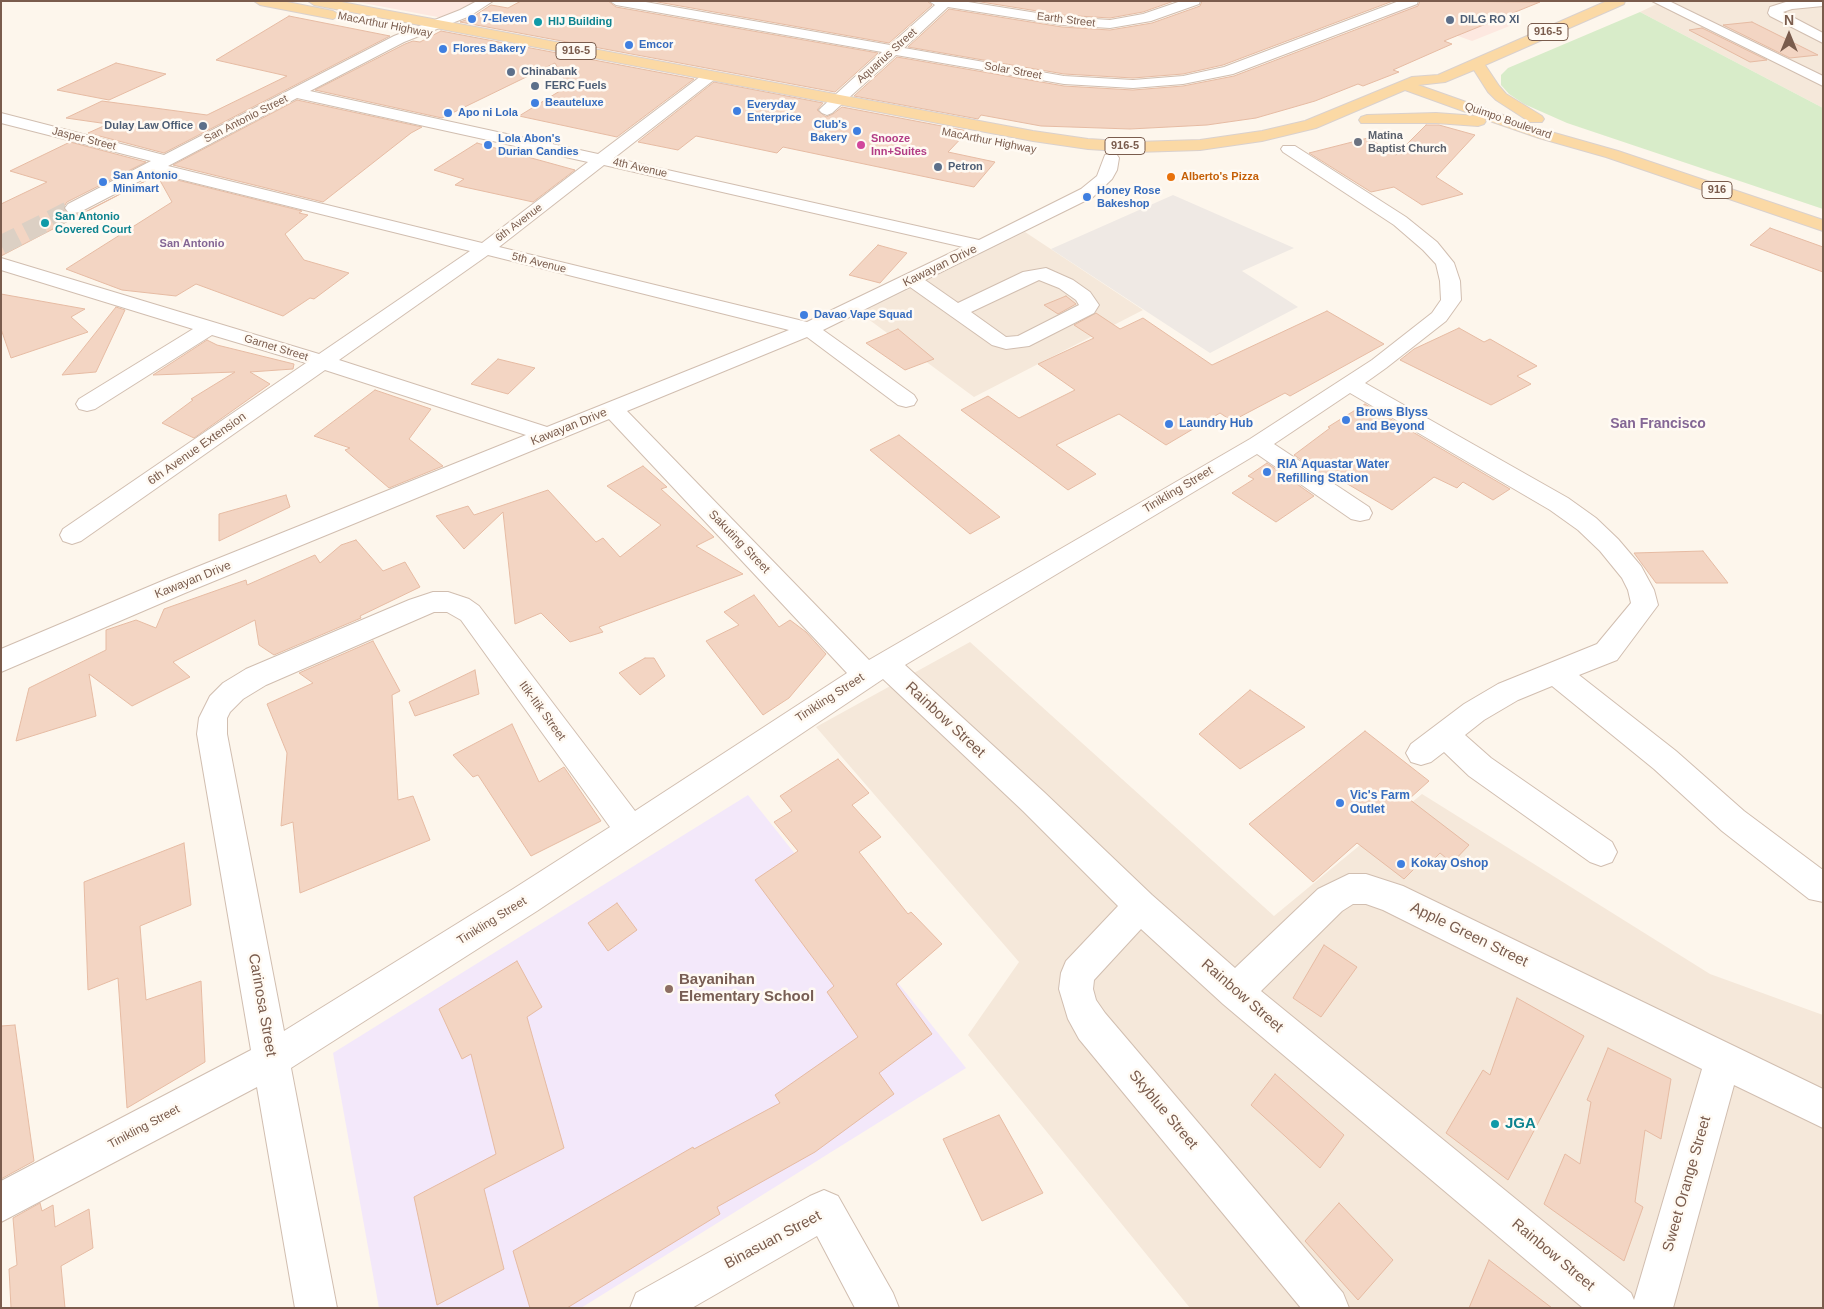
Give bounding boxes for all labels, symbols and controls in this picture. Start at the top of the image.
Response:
street label: MacArthur Highway [337,9,433,41]
street label: Earth Street [1036,10,1096,30]
north arrow [1764,10,1814,60]
place label: 7-Eleven [482,12,527,26]
text: N [1784,12,1794,28]
marker: 7-Eleven [466,13,478,25]
place label: DILG RO XI [1460,13,1519,27]
marker: DILG RO XI [1444,14,1456,26]
place label: HIJ Building [548,15,612,29]
marker: HIJ Building [532,16,544,28]
road number: 916-5 [1528,24,1568,41]
street label: Aquarius Street [854,26,920,86]
place label: Emcor [639,38,673,52]
marker: Emcor [623,39,635,51]
place label: Flores Bakery [453,42,526,56]
road number: 916-5 [556,42,596,59]
marker: Flores Bakery [437,43,449,55]
street label: Solar Street [983,59,1043,83]
place label: Chinabank [521,65,577,79]
marker: Chinabank [505,66,517,78]
place label: FERC Fuels [545,79,607,93]
marker: FERC Fuels [529,80,541,92]
street label: San Antonio Street [202,92,290,146]
place label: Beauteluxe [545,96,604,110]
marker: Beauteluxe [529,97,541,109]
place label: Everyday Enterprice [747,98,801,124]
street label: Quimpo Boulevard [1463,100,1553,142]
marker: Everyday Enterprice [731,105,743,117]
place label: Apo ni Lola [458,106,518,120]
marker: Apo ni Lola [442,107,454,119]
place label: Club's Bakery [810,118,847,144]
place label: Dulay Law Office [104,119,193,133]
marker: Dulay Law Office [197,120,209,132]
street label: Jasper Street [51,125,117,153]
marker: Club's Bakery [851,125,863,137]
street label: MacArthur Highway [941,125,1037,157]
place label: Matina Baptist Church [1368,129,1447,155]
place label: Lola Abon's Durian Candies [498,132,579,158]
place label: Snooze Inn+Suites [871,132,927,158]
marker: Matina Baptist Church [1352,136,1364,148]
road number: 916-5 [1105,138,1145,154]
marker: Lola Abon's Durian Candies [482,139,494,151]
marker: Snooze Inn+Suites [855,139,867,151]
street label: 4th Avenue [611,155,669,181]
place label: Petron [948,160,983,174]
marker: Petron [932,161,944,173]
place label: San Antonio Minimart [113,169,178,195]
place label: Alberto's Pizza [1181,170,1259,184]
marker: Alberto's Pizza [1165,171,1177,183]
marker: San Antonio Minimart [97,176,109,188]
road number: 916 [1702,182,1732,198]
place label: Honey Rose Bakeshop [1097,184,1161,210]
marker: Honey Rose Bakeshop [1081,191,1093,203]
street label: 6th Avenue [493,201,545,245]
place label: San Antonio Covered Court [55,210,131,236]
marker: San Antonio Covered Court [39,217,51,229]
district label: San Antonio [160,237,224,251]
street label: Kawayan Drive [901,242,979,290]
street label: 5th Avenue [510,250,568,276]
place label: Davao Vape Squad [814,308,912,322]
marker: Davao Vape Squad [798,309,810,321]
street label: Garnet Street [242,332,310,364]
street label: Kawayan Drive [529,405,609,449]
place label: Brows Blyss and Beyond [1356,406,1428,434]
street label: 6th Avenue Extension [145,410,249,488]
marker: Brows Blyss and Beyond [1340,414,1352,426]
district label: San Francisco [1610,416,1706,432]
place label: Laundry Hub [1179,417,1253,431]
marker: Laundry Hub [1163,418,1175,430]
place label: RIA Aquastar Water Refilling Station [1277,458,1389,486]
street label: Tinikling Street [1140,464,1216,516]
marker: RIA Aquastar Water Refilling Station [1261,466,1273,478]
street label: Sakuting Street [705,507,773,577]
street label: Kawayan Drive [153,558,233,602]
street label: Tinikling Street [793,670,867,726]
street label: Itik-Itik Street [516,678,568,744]
street label: Rainbow Street [901,678,989,762]
place label: Vic's Farm Outlet [1350,789,1410,817]
marker: Vic's Farm Outlet [1334,797,1346,809]
place label: Kokay Oshop [1411,857,1488,871]
marker: Kokay Oshop [1395,858,1407,870]
street label: Tinikling Street [455,894,529,948]
street label: Apple Green Street [1407,899,1531,971]
street label: Carinosa Street [244,952,280,1058]
street label: Rainbow Street [1197,956,1287,1036]
place label: Bayanihan Elementary School [679,971,814,1006]
marker: Bayanihan Elementary School [663,983,675,995]
street label: Skyblue Street [1125,1067,1201,1153]
street label: Tinikling Street [106,1102,182,1152]
street label: Sweet Orange Street [1659,1114,1715,1254]
place label: JGA [1505,1115,1536,1133]
marker: JGA [1489,1118,1501,1130]
street label: Binasuan Street [722,1207,824,1273]
street label: Rainbow Street [1508,1215,1598,1295]

